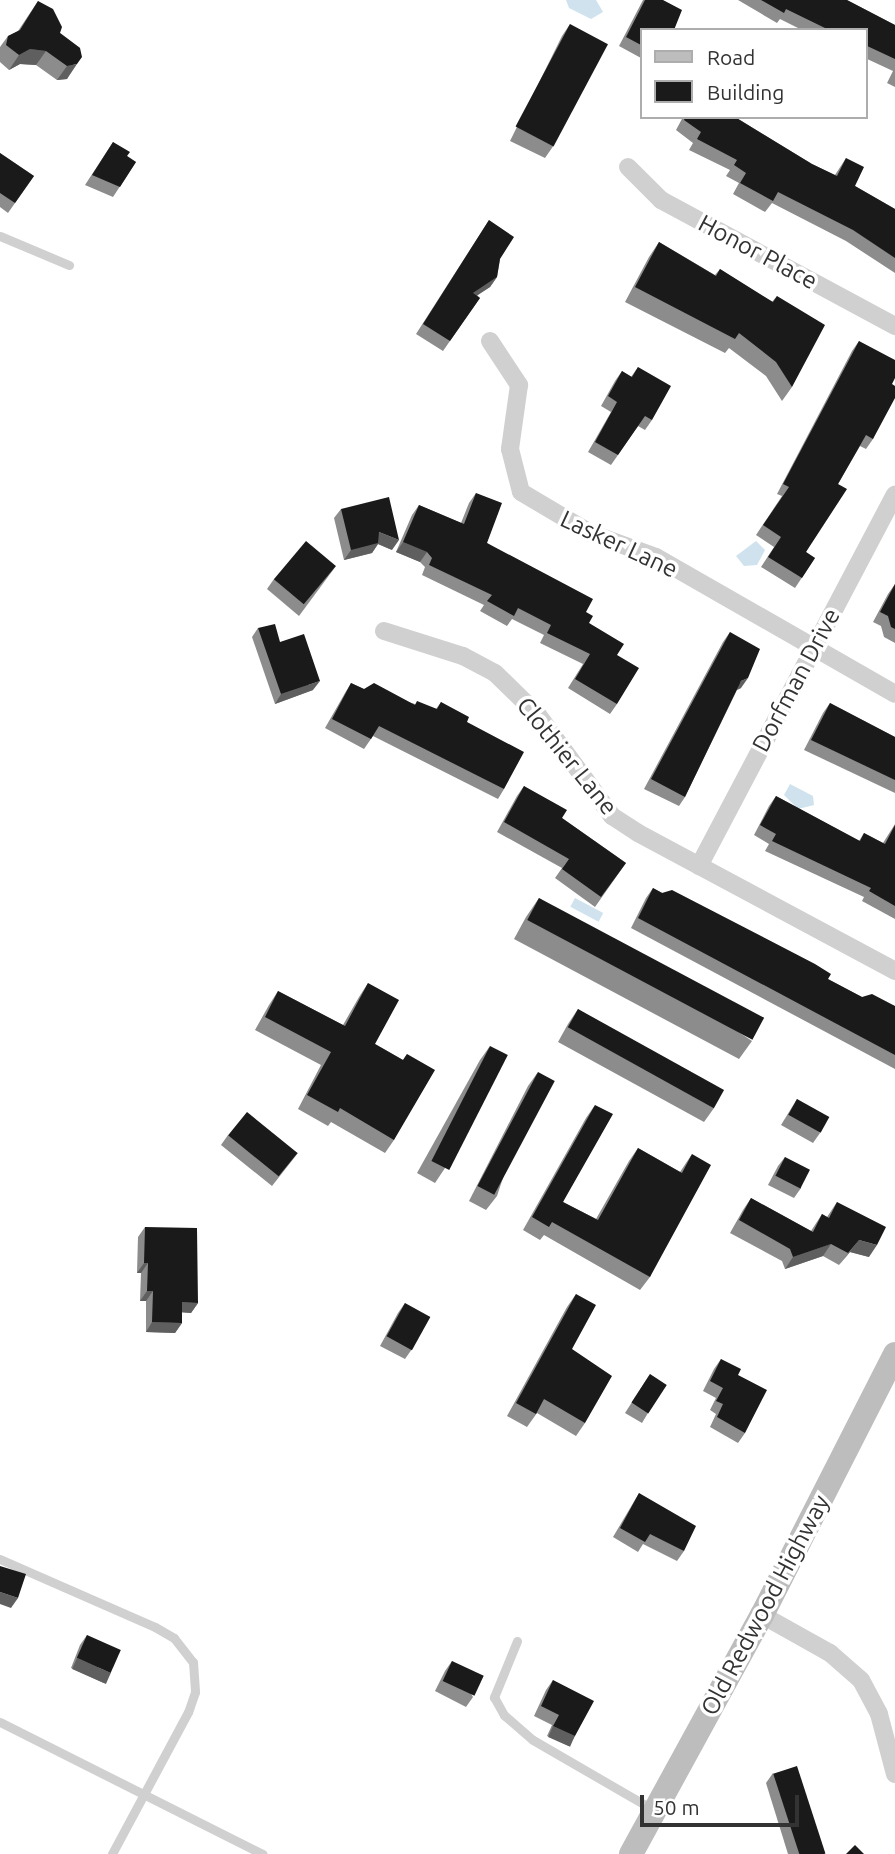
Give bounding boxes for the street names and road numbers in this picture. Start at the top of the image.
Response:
street label: Honor Place [694,209,822,295]
street label: Lasker Lane [556,504,682,584]
street label: Dorfman Drive [746,603,846,757]
street label: Clothier Lane [511,691,623,821]
street label: Old Redwood Highway [695,1490,835,1720]

